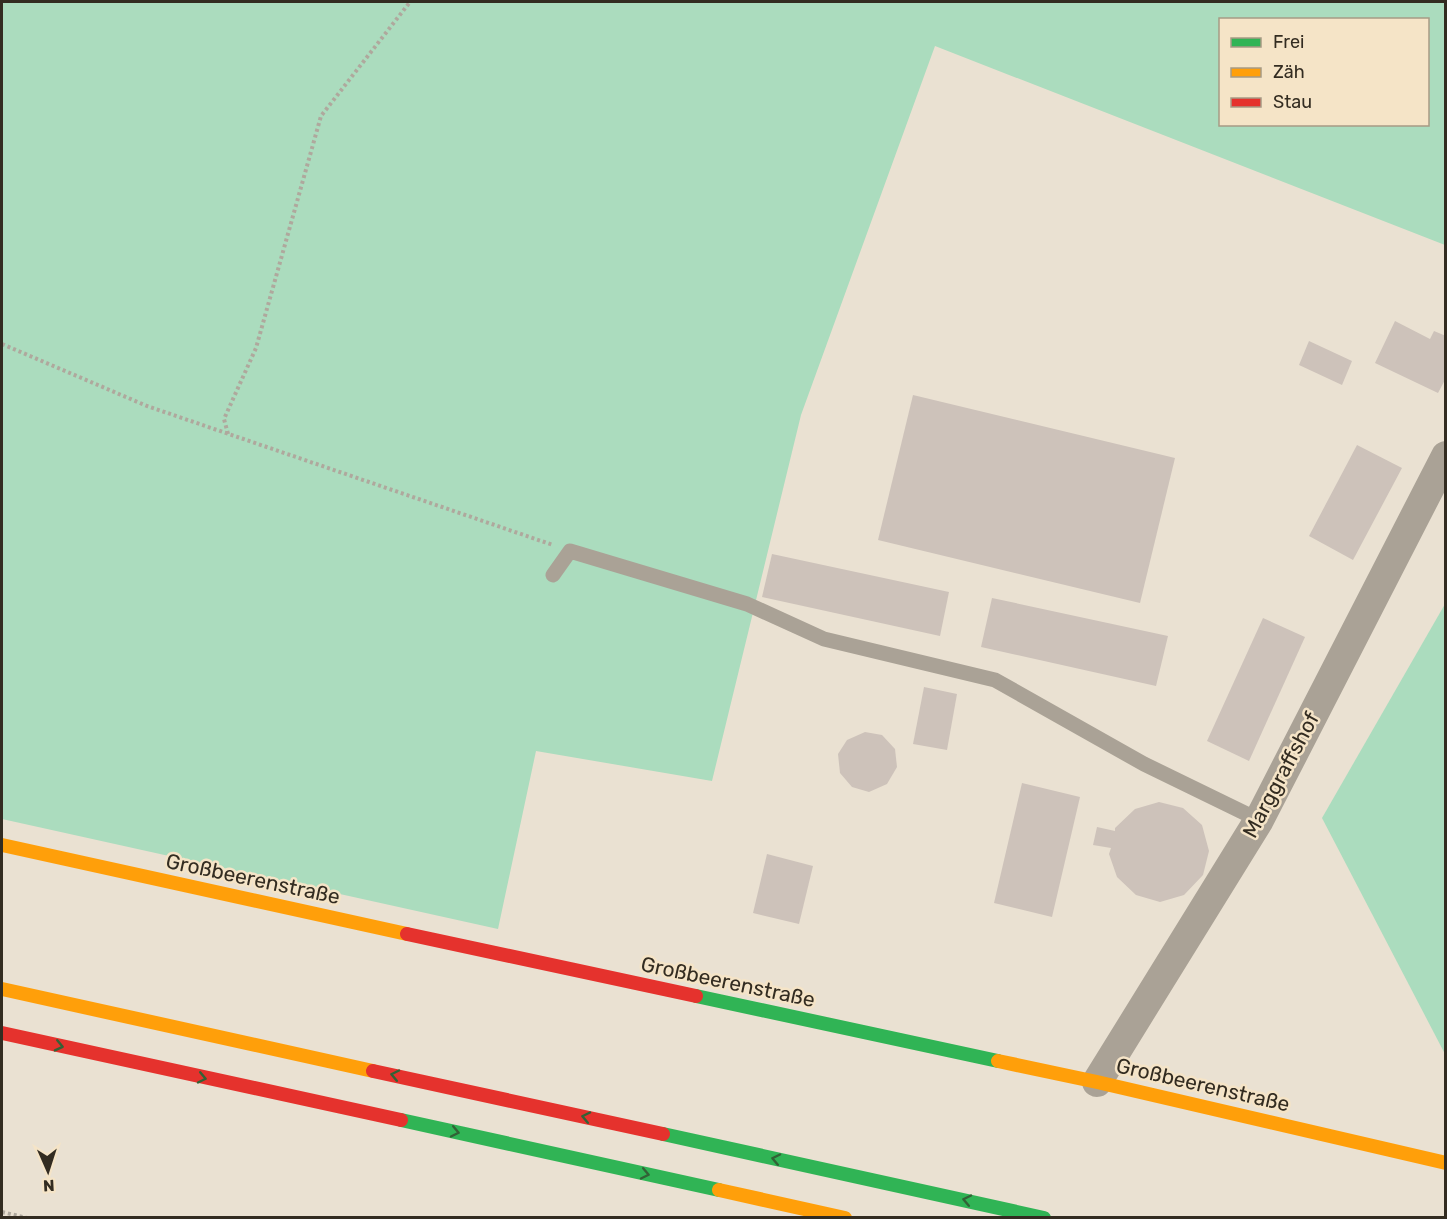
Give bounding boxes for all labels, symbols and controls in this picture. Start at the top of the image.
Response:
legend [1219,18,1429,126]
text: Frei [1273,31,1304,53]
text: Zäh [1273,61,1305,83]
text: Stau [1273,91,1312,113]
street label: Marggraffshof [1237,708,1324,842]
street label: Großbeerenstraße [164,848,342,909]
street label: Großbeerenstraße [639,951,817,1012]
one-way arrow [53,1038,63,1051]
street label: Großbeerenstraße [1114,1052,1292,1117]
one-way arrow [390,1069,400,1082]
one-way arrow [197,1070,207,1083]
one-way arrow [581,1111,591,1124]
one-way arrow [449,1125,459,1138]
north arrow [18,1141,78,1201]
one-way arrow [771,1153,781,1166]
one-way arrow [640,1167,650,1180]
text: N [43,1176,55,1195]
one-way arrow [962,1195,972,1208]

